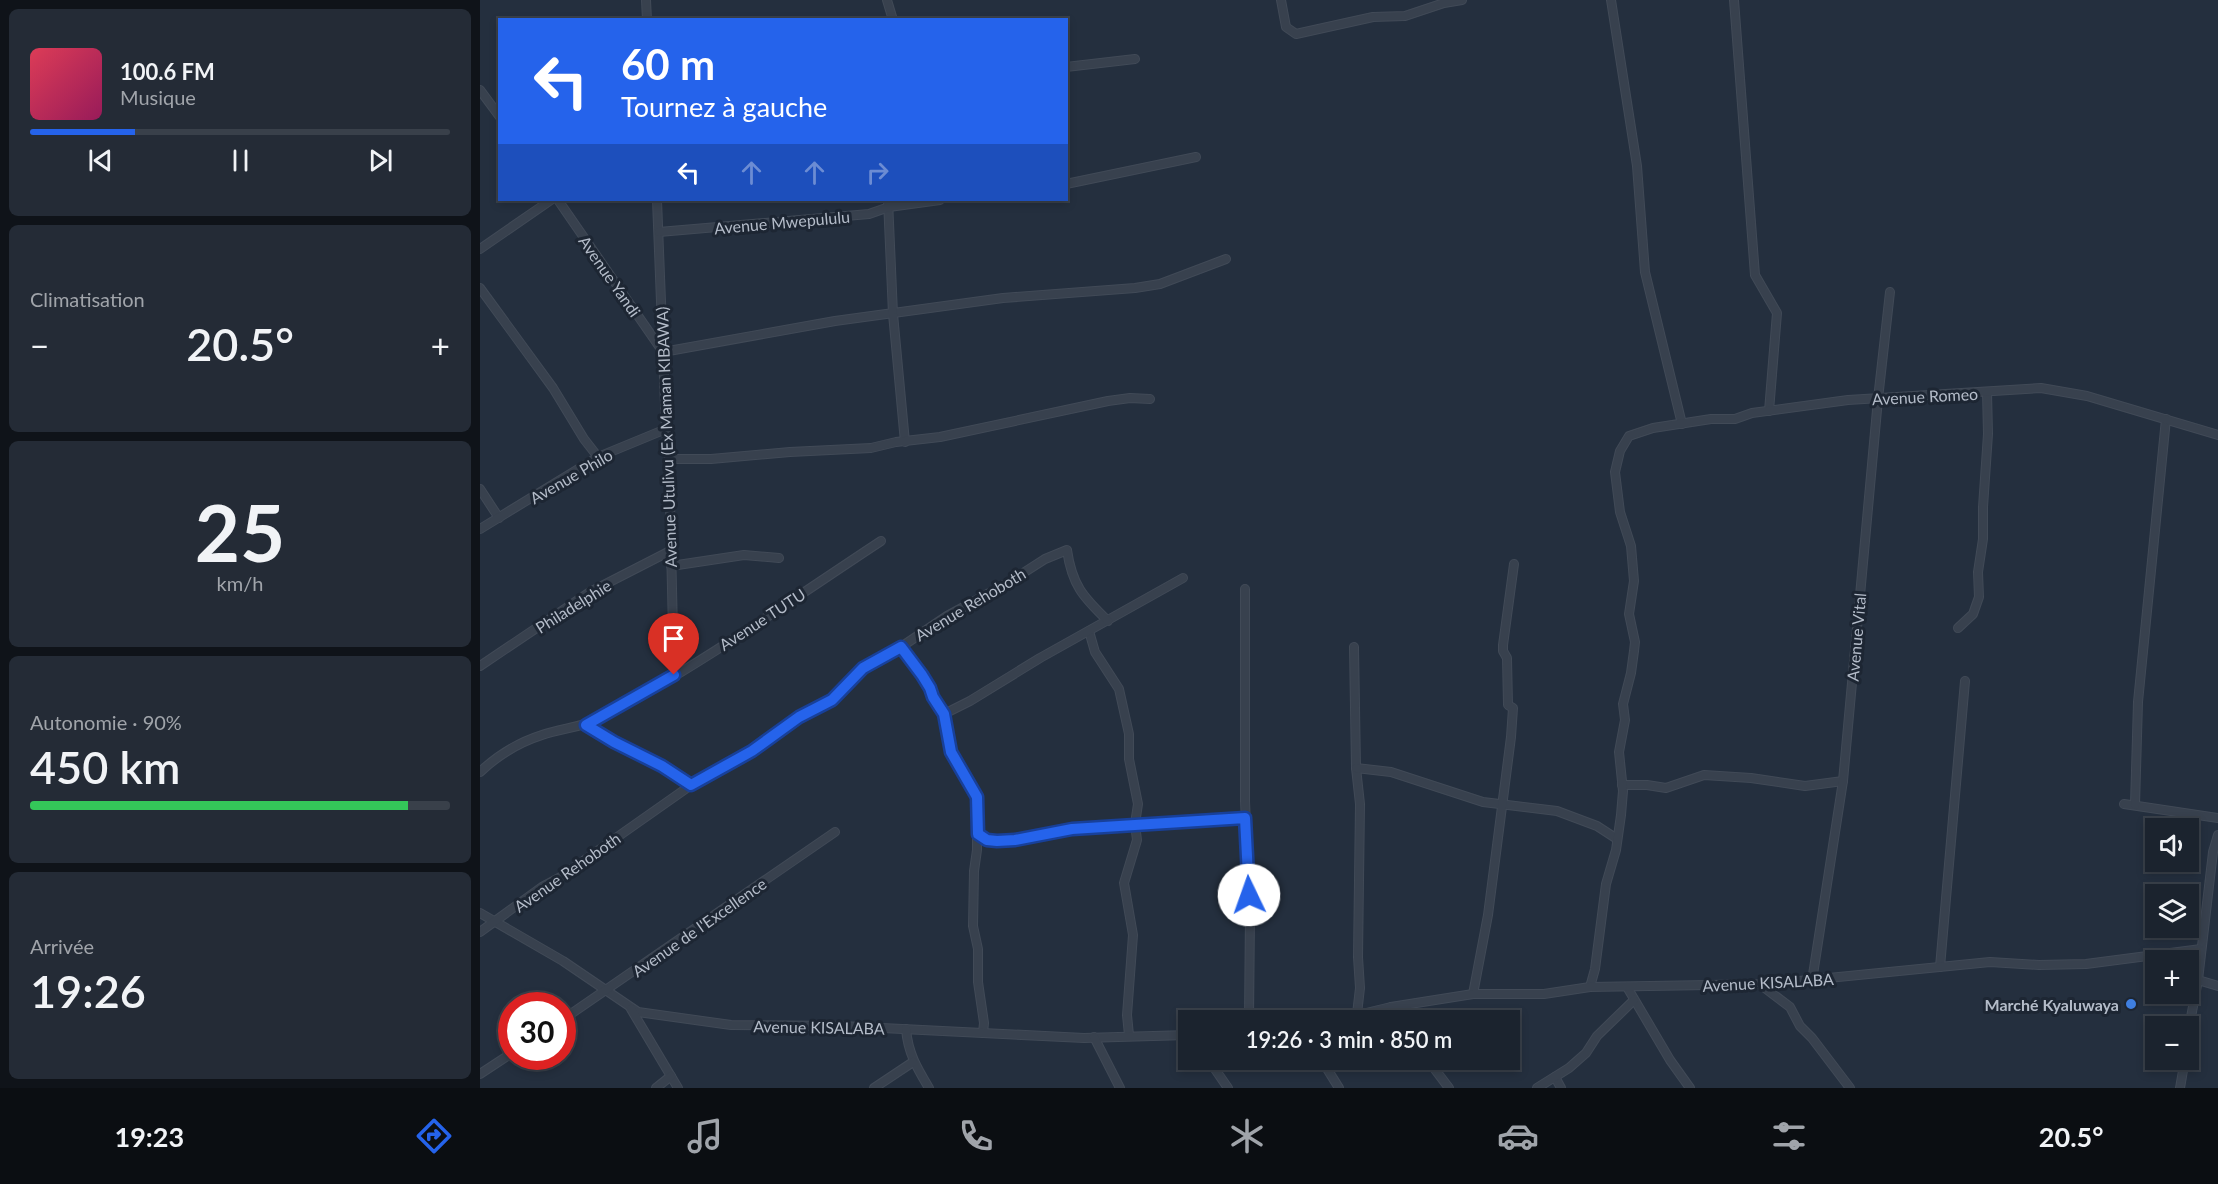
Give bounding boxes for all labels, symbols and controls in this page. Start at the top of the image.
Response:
text: 60 m [621,39,715,89]
icon: left [522,42,600,120]
text: 100.6 FM [120,58,215,85]
text: Musique [120,85,196,109]
text: Tournez à gauche [621,90,827,123]
icon: previous [84,144,117,177]
icon: pause [224,144,257,177]
icon: next [364,144,397,177]
icon: left [672,156,705,189]
icon: ahead [735,156,768,189]
icon: ahead [798,156,831,189]
icon: right [861,156,894,189]
street label: Avenue Mwepululu [713,207,851,237]
street label: Avenue Yandi [575,232,645,320]
text: Climatisation [30,287,145,311]
street label: Avenue Utulivu (Ex Maman KIBAWA) [652,306,680,568]
text: 20.5° [186,317,294,371]
text: − [30,325,49,365]
text: + [431,325,450,365]
street label: Avenue Romeo [1871,384,1979,408]
street label: Avenue Philo [526,445,616,507]
text: 25 [195,485,285,579]
street label: Avenue Rehoboth [911,564,1029,644]
text: km/h [217,571,263,595]
street label: Philadelphie [532,575,614,637]
street label: Avenue TUTU [715,584,809,654]
street label: Avenue Vital [1843,592,1869,682]
pin [648,613,699,675]
icon: arrive [657,622,690,655]
text: Autonomie · 90% [30,710,182,734]
text: 450 km [30,740,180,794]
map controls [2145,818,2199,1070]
button: sound [2145,818,2199,872]
street label: Avenue Rehoboth [510,828,624,916]
position arrow [1217,863,1281,927]
street label: Avenue de l'Excellence [628,874,770,980]
button: layers [2145,884,2199,938]
text: Arrivée [30,934,94,958]
button: + [2145,950,2199,1004]
text: 19:26 [30,964,146,1018]
street label: Avenue KISALABA [1702,969,1834,995]
speed limit sign: 30 [498,992,576,1070]
place label: Marché Kyaluwaya [1985,995,2119,1014]
marker: Marché Kyaluwaya [2124,997,2138,1011]
street label: Avenue KISALABA [753,1016,885,1038]
button: − [2145,1016,2199,1070]
text: 19:26 · 3 min · 850 m [1246,1026,1452,1053]
icon: directions [413,1115,455,1157]
icon: music [684,1115,726,1157]
icon: phone [955,1115,997,1157]
icon: climate [1226,1115,1268,1157]
icon: car [1497,1115,1539,1157]
icon: filters [1768,1115,1810,1157]
text: 19:23 [114,1120,184,1153]
text: 20.5° [2039,1120,2103,1153]

